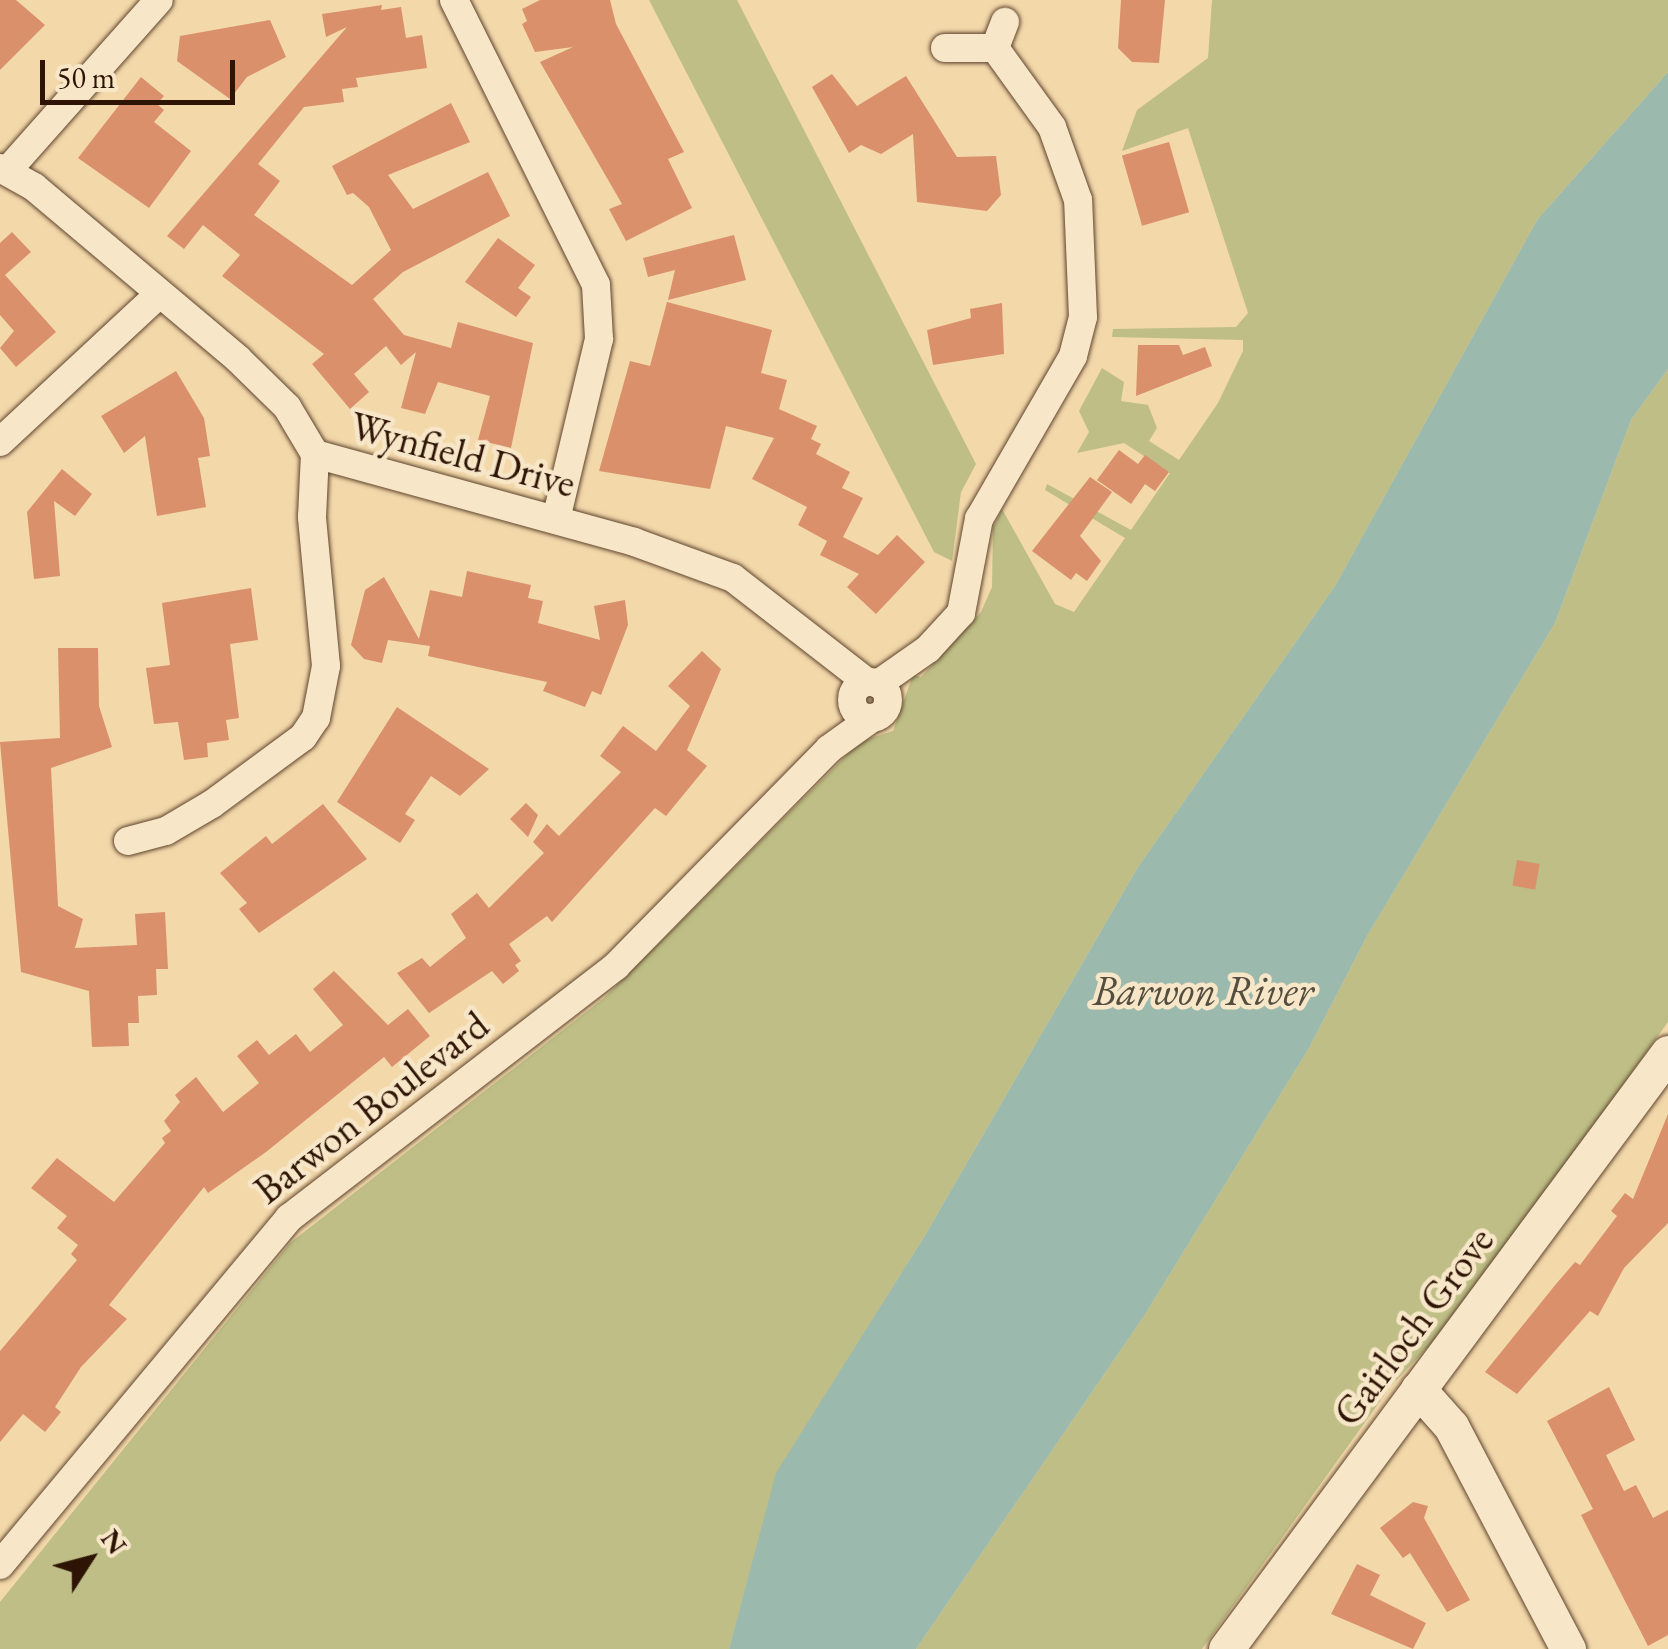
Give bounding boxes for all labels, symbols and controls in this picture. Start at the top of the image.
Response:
scale bar [45,40,240,102]
text: 50 m [57,58,115,97]
street label: Wynfield Drive [345,401,581,507]
water label: Barwon River [1092,966,1314,1016]
street label: Barwon Boulevard [244,1001,498,1213]
street label: Gairloch Grove [1323,1217,1503,1435]
north arrow [40,1509,140,1609]
text: N [93,1522,135,1561]

